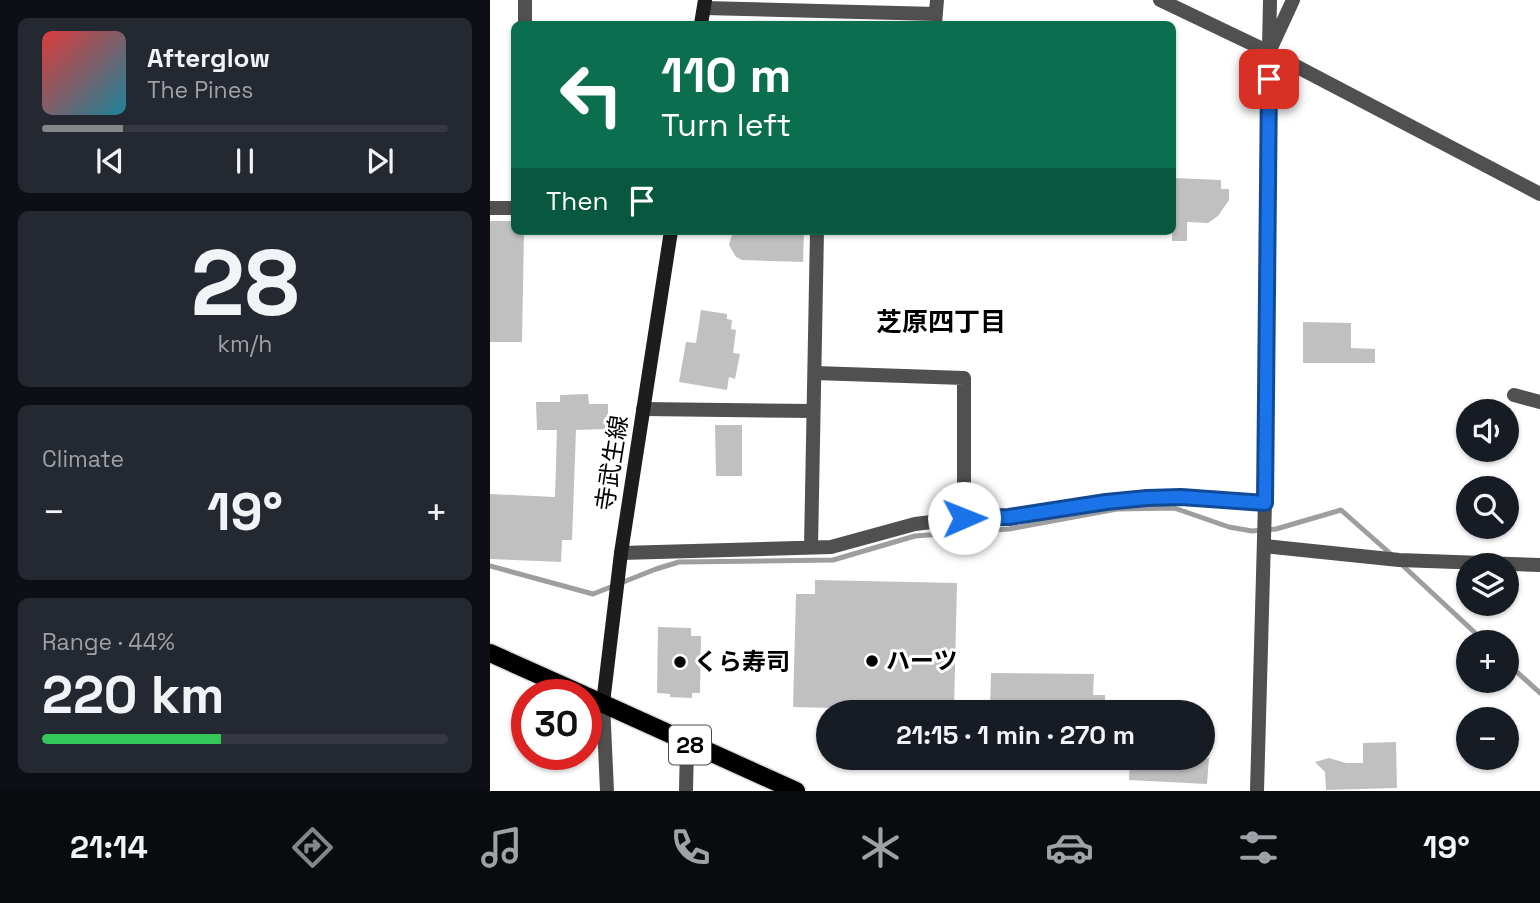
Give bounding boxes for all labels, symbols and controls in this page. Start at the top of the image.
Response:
text: Afterglow [147,41,270,75]
text: 110 m [661,44,791,106]
icon: left [546,49,637,140]
pin [1239,49,1299,109]
icon: arrive [1250,60,1288,98]
text: The Pines [147,75,253,105]
text: Turn left [661,105,791,145]
icon: previous [91,142,129,180]
icon: pause [226,142,264,180]
icon: next [361,142,399,180]
icon: arrive [623,182,661,220]
text: Then [546,184,609,218]
text: 28 [191,225,299,342]
district label: 芝原四丁目 [876,305,1006,339]
text: km/h [218,329,272,359]
map controls [1456,399,1519,770]
button: sound [1456,399,1519,462]
street label: 寺武生線 [589,413,634,513]
text: Climate [42,444,124,474]
button: search [1456,476,1519,539]
text: 19° [207,479,283,545]
position arrow [927,481,1001,555]
text: − [42,488,66,536]
text: + [424,488,448,536]
button: layers [1456,553,1519,616]
text: Range · 44% [42,627,175,657]
button: + [1456,630,1519,693]
place label: ハーツ [886,645,958,676]
place label: くら寿司 [694,646,790,677]
marker: ハーツ [864,653,880,669]
marker: くら寿司 [672,654,688,670]
text: 220 km [42,662,224,728]
speed limit sign: 30 [511,679,602,770]
button: − [1456,707,1519,770]
text: 21:15 · 1 min · 270 m [896,718,1135,752]
road number: 28 [669,726,711,764]
icon: directions [288,823,337,872]
icon: music [477,823,526,872]
icon: phone [666,823,715,872]
icon: climate [856,823,905,872]
icon: car [1045,823,1094,872]
icon: filters [1234,823,1283,872]
text: 21:14 [70,827,148,867]
text: 19° [1423,827,1470,867]

